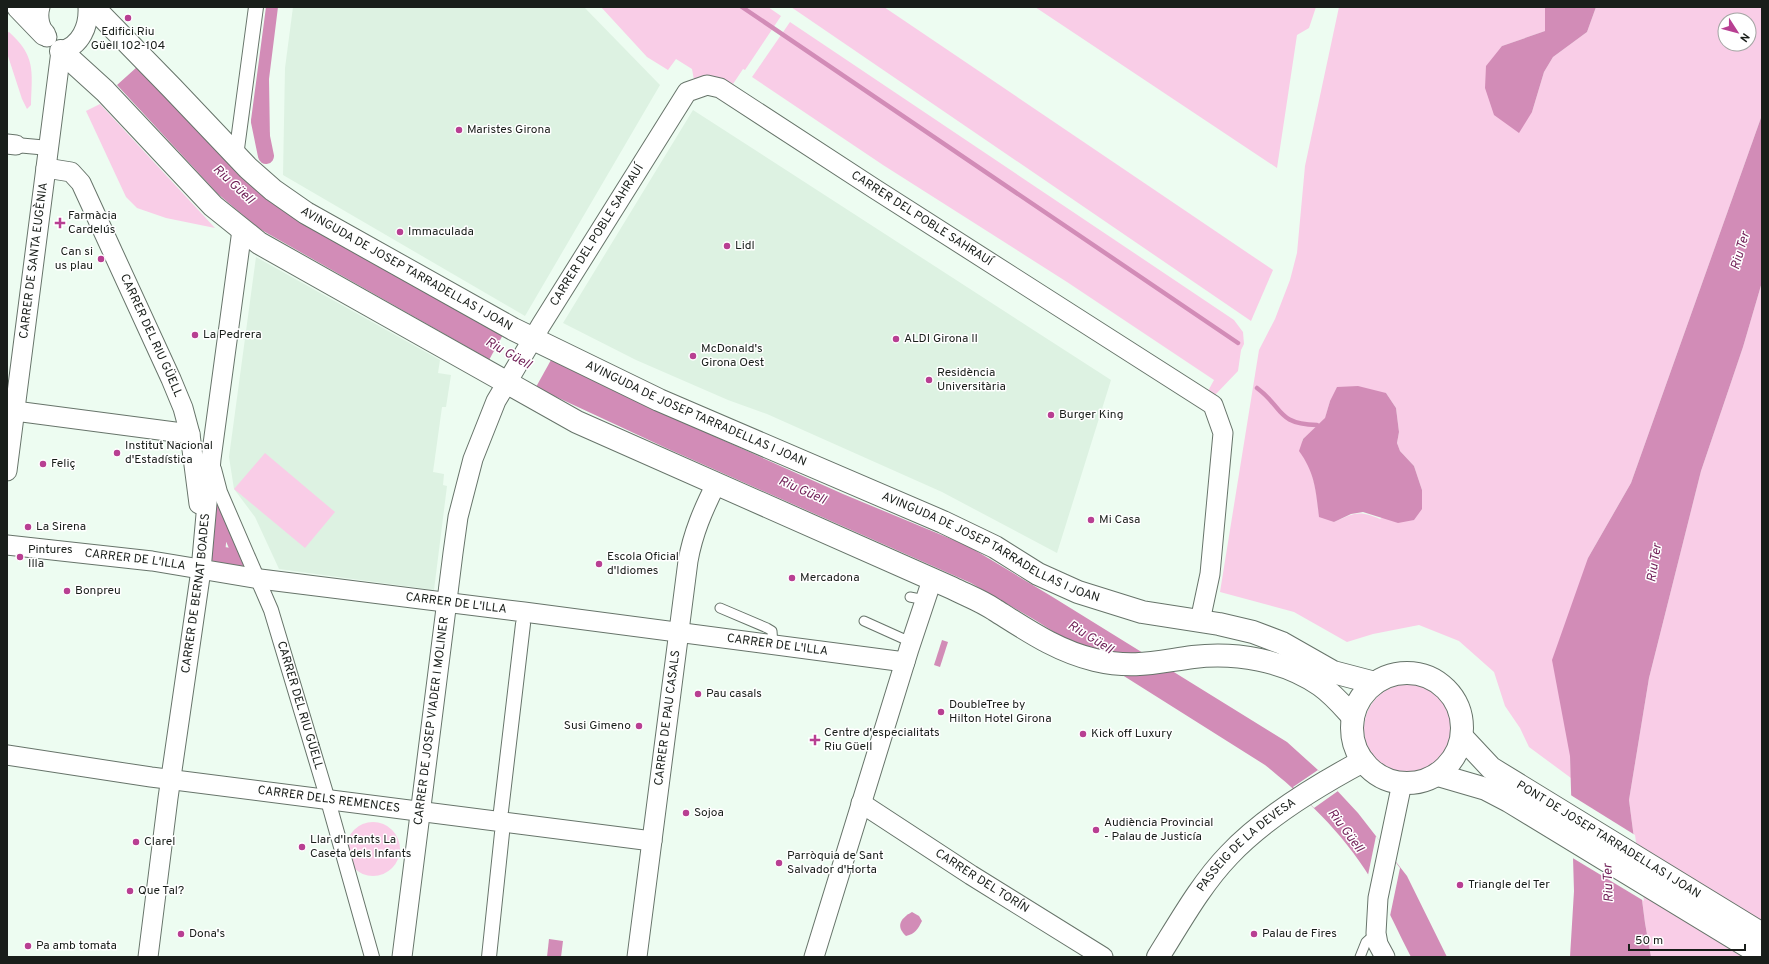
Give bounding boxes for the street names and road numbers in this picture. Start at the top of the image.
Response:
street label: CARRER DEL POBLE SAHRAUÍ [547,160,649,309]
street label: CARRER DEL POBLE SAHRAUÍ [848,167,997,271]
street label: CARRER DE SANTA EUGÈNIA [16,182,52,340]
street label: AVINGUDA DE JOSEP TARRADELLAS I JOAN [297,203,515,335]
street label: CARRER DEL RIU GÜELL [116,271,186,400]
street label: AVINGUDA DE JOSEP TARRADELLAS I JOAN [583,357,809,470]
street label: AVINGUDA DE JOSEP TARRADELLAS I JOAN [879,489,1102,606]
street label: CARRER DE BERNAT BOADES [178,512,214,674]
street label: CARRER DE L'ILLA [84,546,187,575]
street label: CARRER DE L'ILLA [405,589,508,618]
street label: CARRER DE JOSEP VIADER I MOLINER [411,616,453,826]
street label: CARRER DE L'ILLA [726,631,829,660]
street label: CARRER DEL RIU GÜELL [273,639,327,772]
street label: CARRER DE PAU CASALS [651,649,684,787]
street label: PONT DE JOSEP TARRADELLAS I JOAN [1513,777,1703,902]
street label: CARRER DELS REMENCES [257,783,401,817]
street label: PASSEIG DE LA DEVESA [1194,795,1299,895]
street label: CARRER DEL TORÍN [932,845,1032,917]

